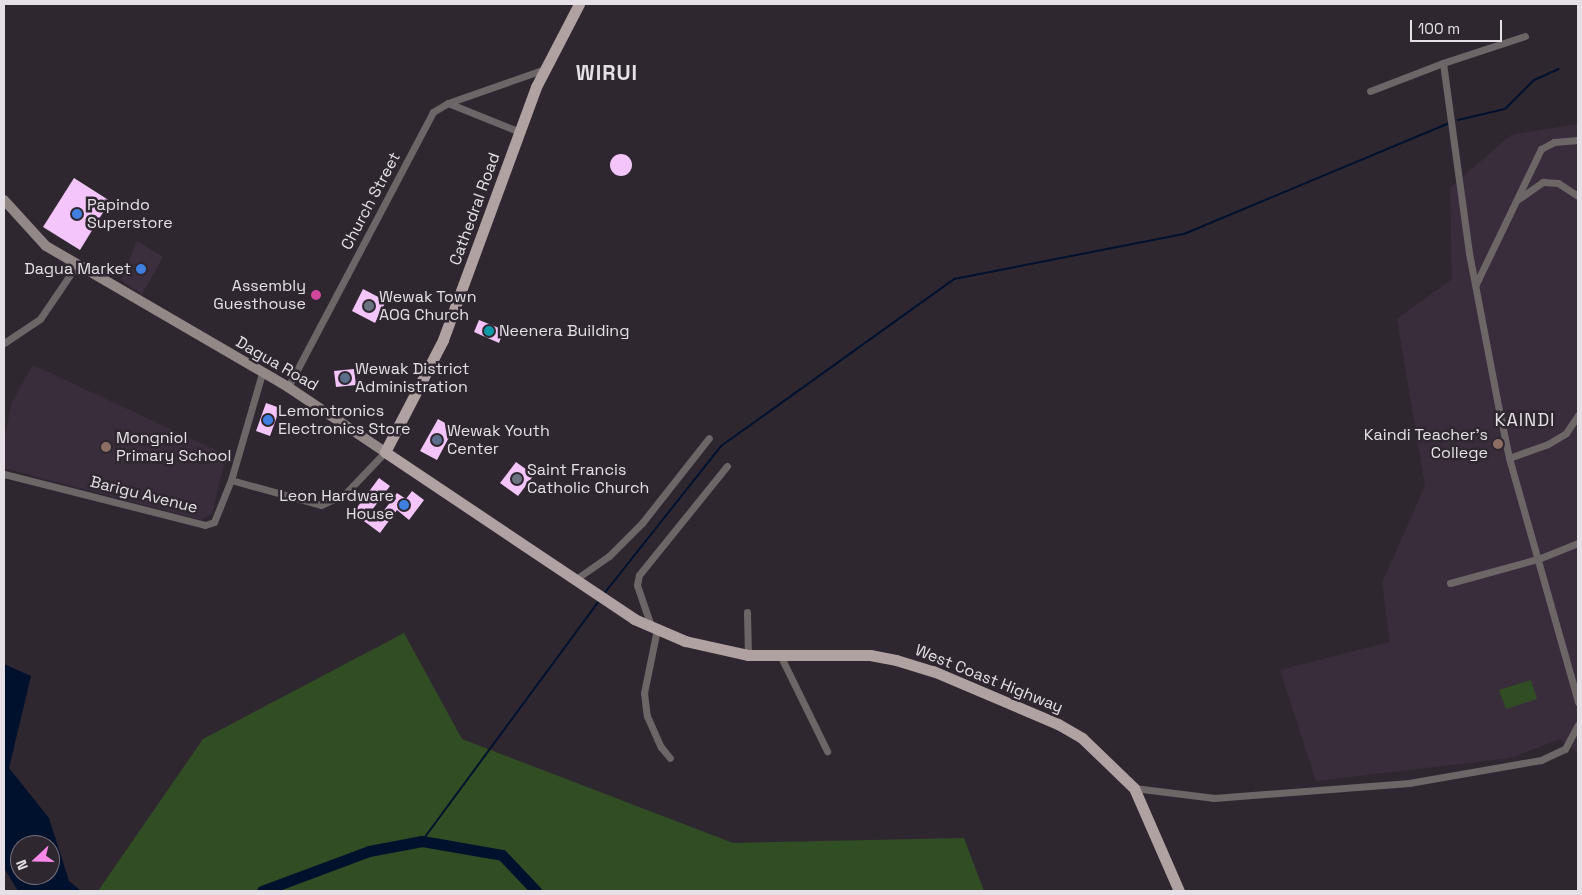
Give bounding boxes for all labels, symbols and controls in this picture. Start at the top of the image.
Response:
scale bar [1412,10,1504,42]
text: 100 m [1418,19,1460,38]
district label: WIRUI [575,60,639,86]
street label: Church Street [337,149,405,253]
street label: Cathedral Road [446,150,504,268]
place label: Papindo Superstore [87,195,173,233]
marker: Papindo Superstore [71,208,83,220]
place label: Dagua Market [24,259,131,279]
marker: Dagua Market [135,263,147,275]
place label: Assembly Guesthouse [213,276,306,314]
place label: Wewak Town AOG Church [379,287,477,325]
marker: Assembly Guesthouse [310,289,322,301]
marker: Wewak Town AOG Church [363,300,375,312]
place label: Neenera Building [499,321,629,341]
marker: Neenera Building [483,325,495,337]
street label: Dagua Road [232,333,322,395]
place label: Wewak District Administration [355,359,469,397]
marker: Wewak District Administration [339,372,351,384]
place label: Lemontronics Electronics Store [278,401,410,439]
district label: KAINDI [1494,409,1556,431]
marker: Lemontronics Electronics Store [262,414,274,426]
place label: Wewak Youth Center [447,421,550,459]
place label: Kaindi Teacher's College [1363,425,1488,463]
place label: Mongniol Primary School [116,428,231,466]
marker: Wewak Youth Center [431,434,443,446]
marker: Kaindi Teacher's College [1492,438,1504,450]
marker: Mongniol Primary School [100,441,112,453]
place label: Saint Francis Catholic Church [527,460,649,498]
street label: Barigu Avenue [88,472,200,518]
marker: Saint Francis Catholic Church [511,473,523,485]
place label: Leon Hardware House [279,486,394,524]
marker: Leon Hardware House [398,499,410,511]
street label: West Coast Highway [912,641,1066,717]
north arrow [10,835,60,885]
text: N [12,857,32,873]

